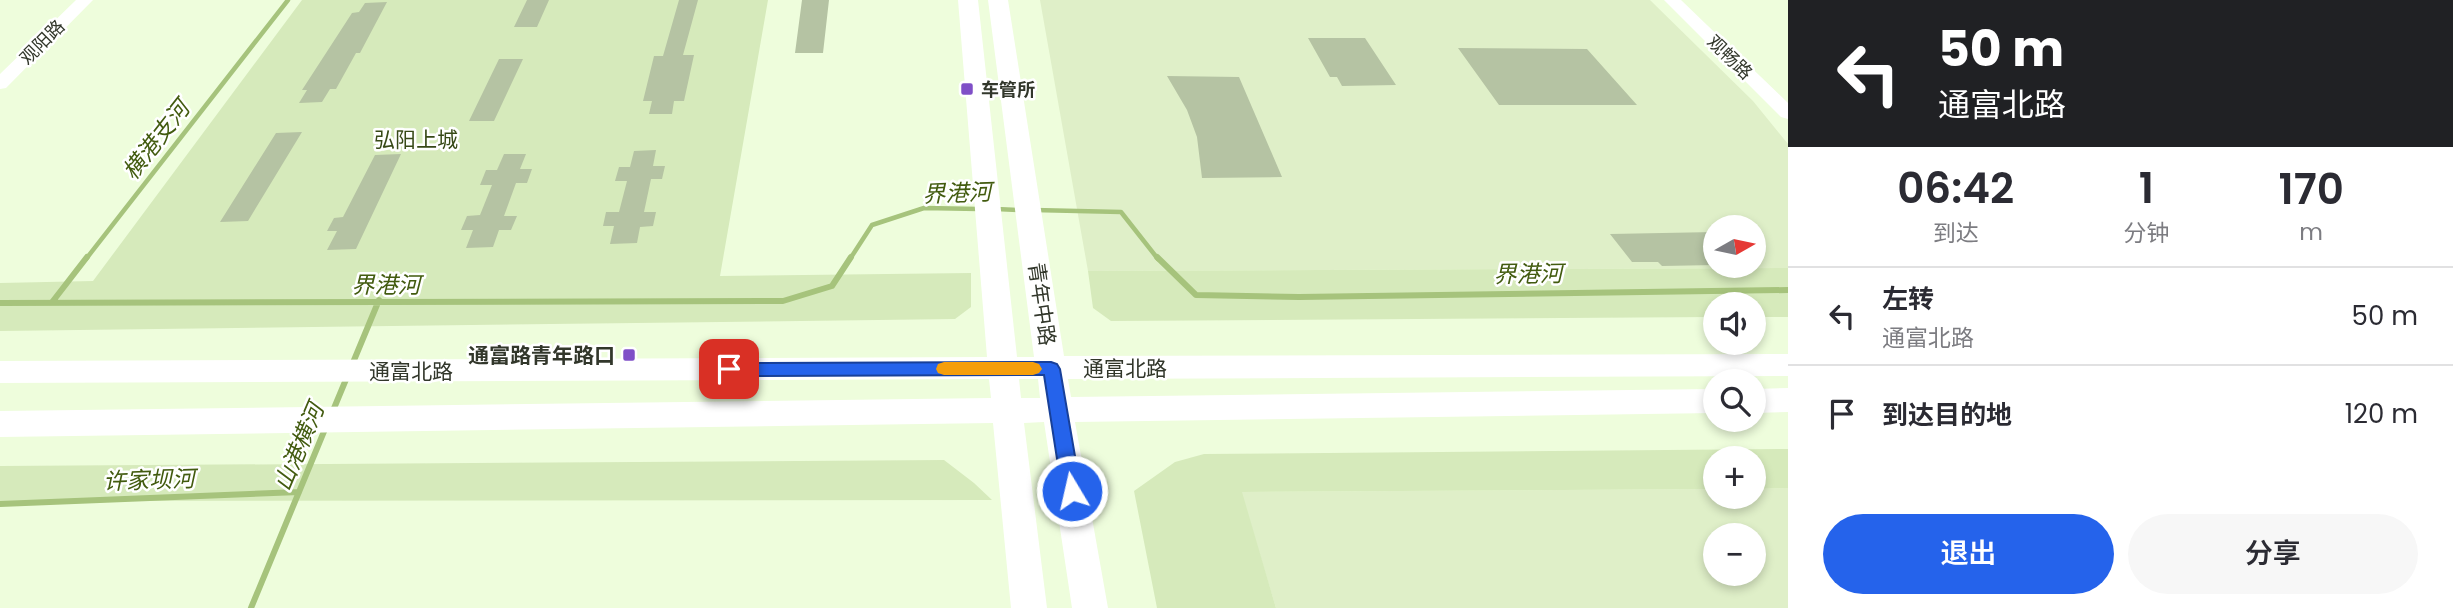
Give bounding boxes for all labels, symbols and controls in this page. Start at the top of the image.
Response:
street label: 观阳路 [14,14,70,70]
text: 50 m [1938,15,2064,83]
icon: left [1823,28,1914,119]
street label: 观畅路 [1702,29,1758,85]
place label: 车管所 [981,77,1035,102]
marker: 车管所 [959,81,975,97]
text: 通富北路 [1938,82,2066,127]
water label: 横港支河 [115,91,199,186]
park label: 弘阳上城 [374,125,458,154]
text: 06:42 [1897,159,2014,218]
text: 1 [2139,159,2154,218]
text: 170 [2278,160,2344,219]
water label: 界港河 [922,176,996,210]
north arrow [1703,215,1766,278]
map controls [1703,215,1766,586]
text: m [2299,216,2323,248]
text: 到达 [1933,217,1979,249]
text: 分钟 [2123,217,2169,249]
water label: 界港河 [1493,257,1567,291]
street label: 青年中路 [1022,260,1062,348]
water label: 界港河 [352,269,425,301]
text: 左转 [1882,281,1934,317]
button: sound [1703,292,1766,355]
icon: left [1823,297,1861,335]
text: 50 m [2352,298,2418,334]
text: 通富北路 [1882,322,1974,354]
pin [699,339,759,399]
place label: 通富路青年路口 [468,341,615,370]
marker: 通富路青年路口 [621,347,637,363]
icon: arrive [710,350,748,388]
street label: 通富北路 [1083,354,1167,383]
street label: 通富北路 [369,357,453,386]
button: search [1703,369,1766,432]
water label: 山港横河 [266,395,333,496]
icon: arrive [1823,395,1861,433]
text: 120 m [2345,396,2418,432]
text: 到达目的地 [1882,397,2012,433]
button: + [1703,446,1766,509]
position arrow [1035,454,1109,528]
water label: 许家坝河 [102,462,200,498]
button: 退出 [1823,514,2114,594]
button: 分享 [2128,514,2418,594]
button: − [1703,523,1766,586]

